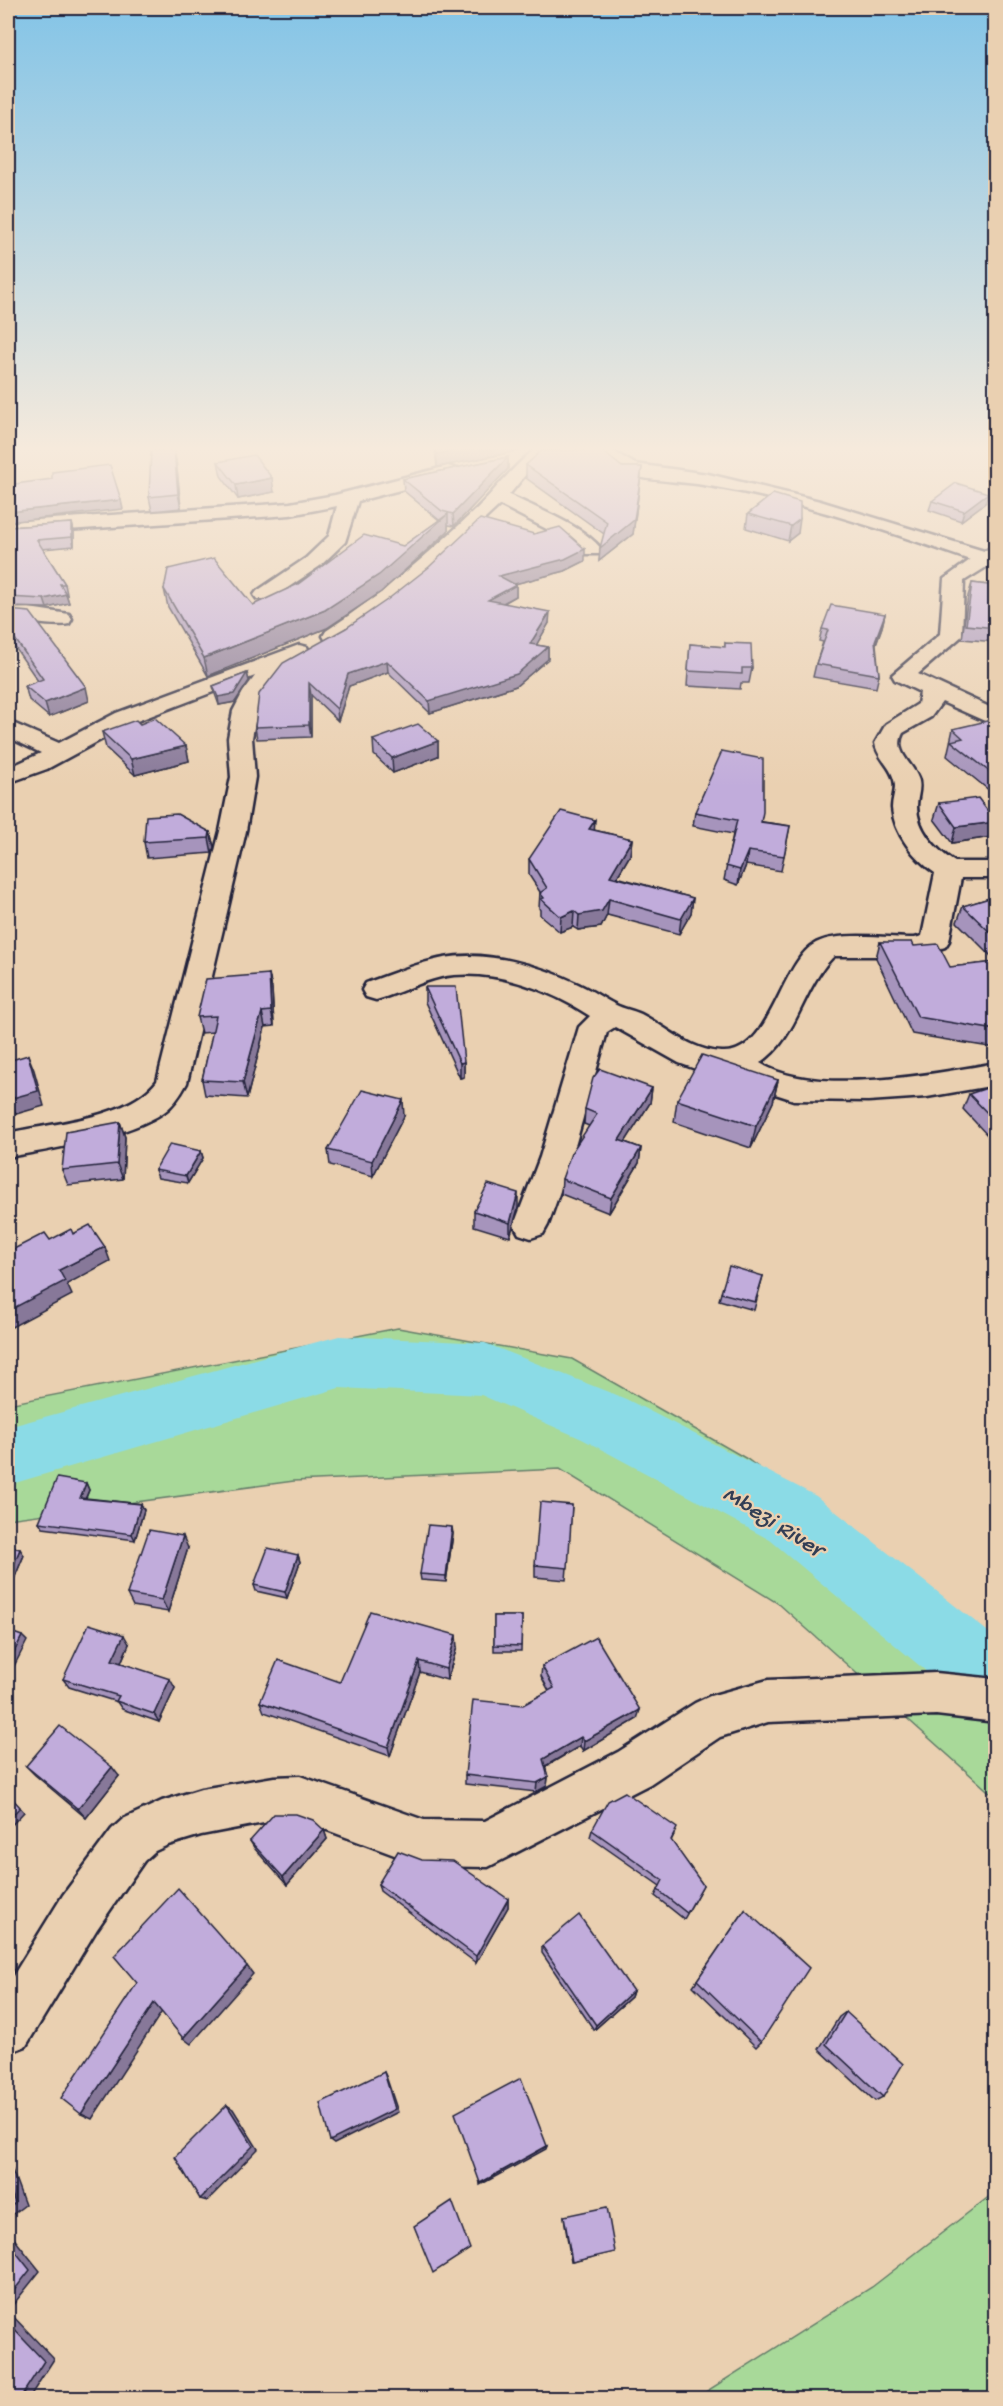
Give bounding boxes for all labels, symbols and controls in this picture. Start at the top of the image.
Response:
water label: Mbezi River [717,1481,831,1567]

